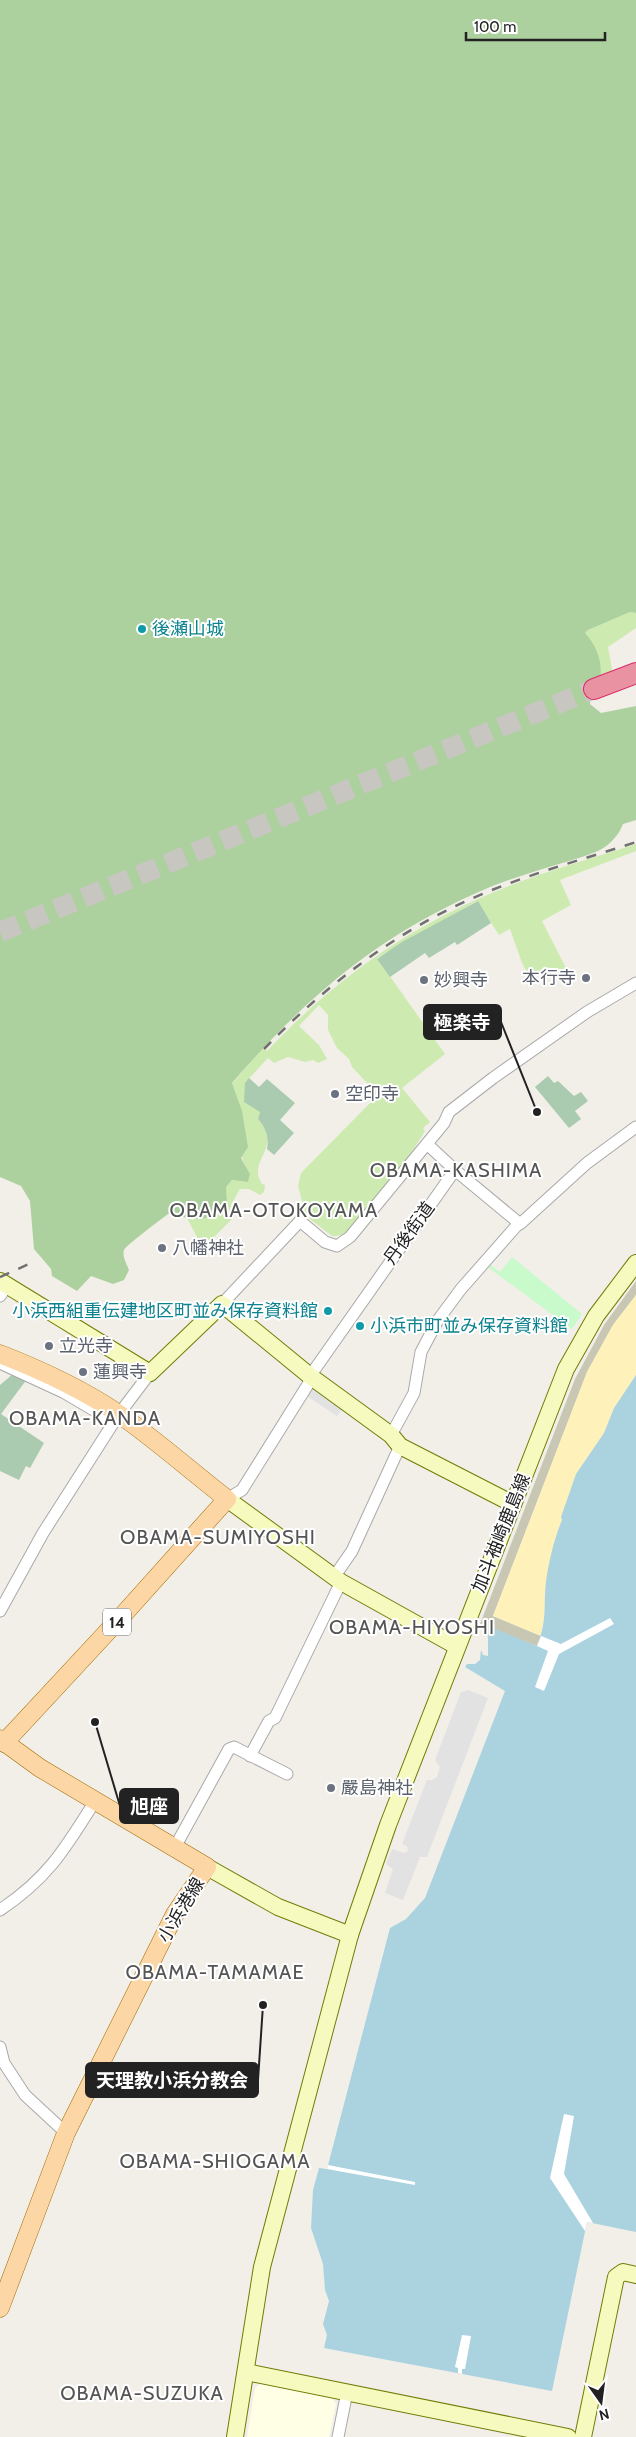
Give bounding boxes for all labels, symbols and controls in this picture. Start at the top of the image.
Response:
scale bar [466,10,605,42]
text: 100 m [474,18,516,36]
place label: 後瀬山城 [152,618,224,640]
marker: 後瀬山城 [136,623,148,635]
place label: 本行寺 [522,967,576,989]
place label: 妙興寺 [434,969,488,991]
marker: 本行寺 [580,972,592,984]
marker: 妙興寺 [418,974,430,986]
callout: 極楽寺 [424,1005,501,1039]
text: 極楽寺 [433,1011,491,1034]
place label: 空印寺 [345,1083,399,1105]
marker: 空印寺 [329,1088,341,1100]
district label: OBAMA-KASHIMA [370,1158,542,1182]
street label: 丹後街道 [379,1197,439,1269]
district label: OBAMA-OTOKOYAMA [170,1198,378,1222]
place label: 八幡神社 [172,1237,244,1259]
marker: 八幡神社 [156,1242,168,1254]
place label: 小浜西組重伝建地区町並み保存資料館 [12,1300,318,1322]
marker: 小浜西組重伝建地区町並み保存資料館 [322,1305,334,1317]
place label: 小浜市町並み保存資料館 [370,1315,568,1337]
marker: 小浜市町並み保存資料館 [354,1320,366,1332]
place label: 立光寺 [59,1335,113,1357]
marker: 立光寺 [43,1340,55,1352]
place label: 蓮興寺 [93,1361,147,1383]
marker: 蓮興寺 [77,1366,89,1378]
district label: OBAMA-KANDA [9,1406,161,1430]
street label: 加斗袖崎鹿島線 [467,1470,535,1596]
district label: OBAMA-SUMIYOSHI [120,1525,316,1549]
road number: 14 [103,1608,131,1635]
district label: OBAMA-HIYOSHI [329,1615,495,1639]
place label: 嚴島神社 [341,1777,413,1799]
marker: 嚴島神社 [325,1782,337,1794]
callout: 旭座 [120,1789,178,1823]
text: 旭座 [130,1795,168,1818]
street label: 小浜港線 [153,1873,209,1947]
district label: OBAMA-TAMAMAE [126,1960,305,1984]
callout: 天理教小浜分教会 [86,2063,258,2097]
text: 天理教小浜分教会 [96,2069,248,2092]
district label: OBAMA-SHIOGAMA [119,2149,311,2173]
north arrow [576,2377,626,2427]
district label: OBAMA-SUZUKA [60,2381,224,2405]
text: N [597,2405,611,2425]

